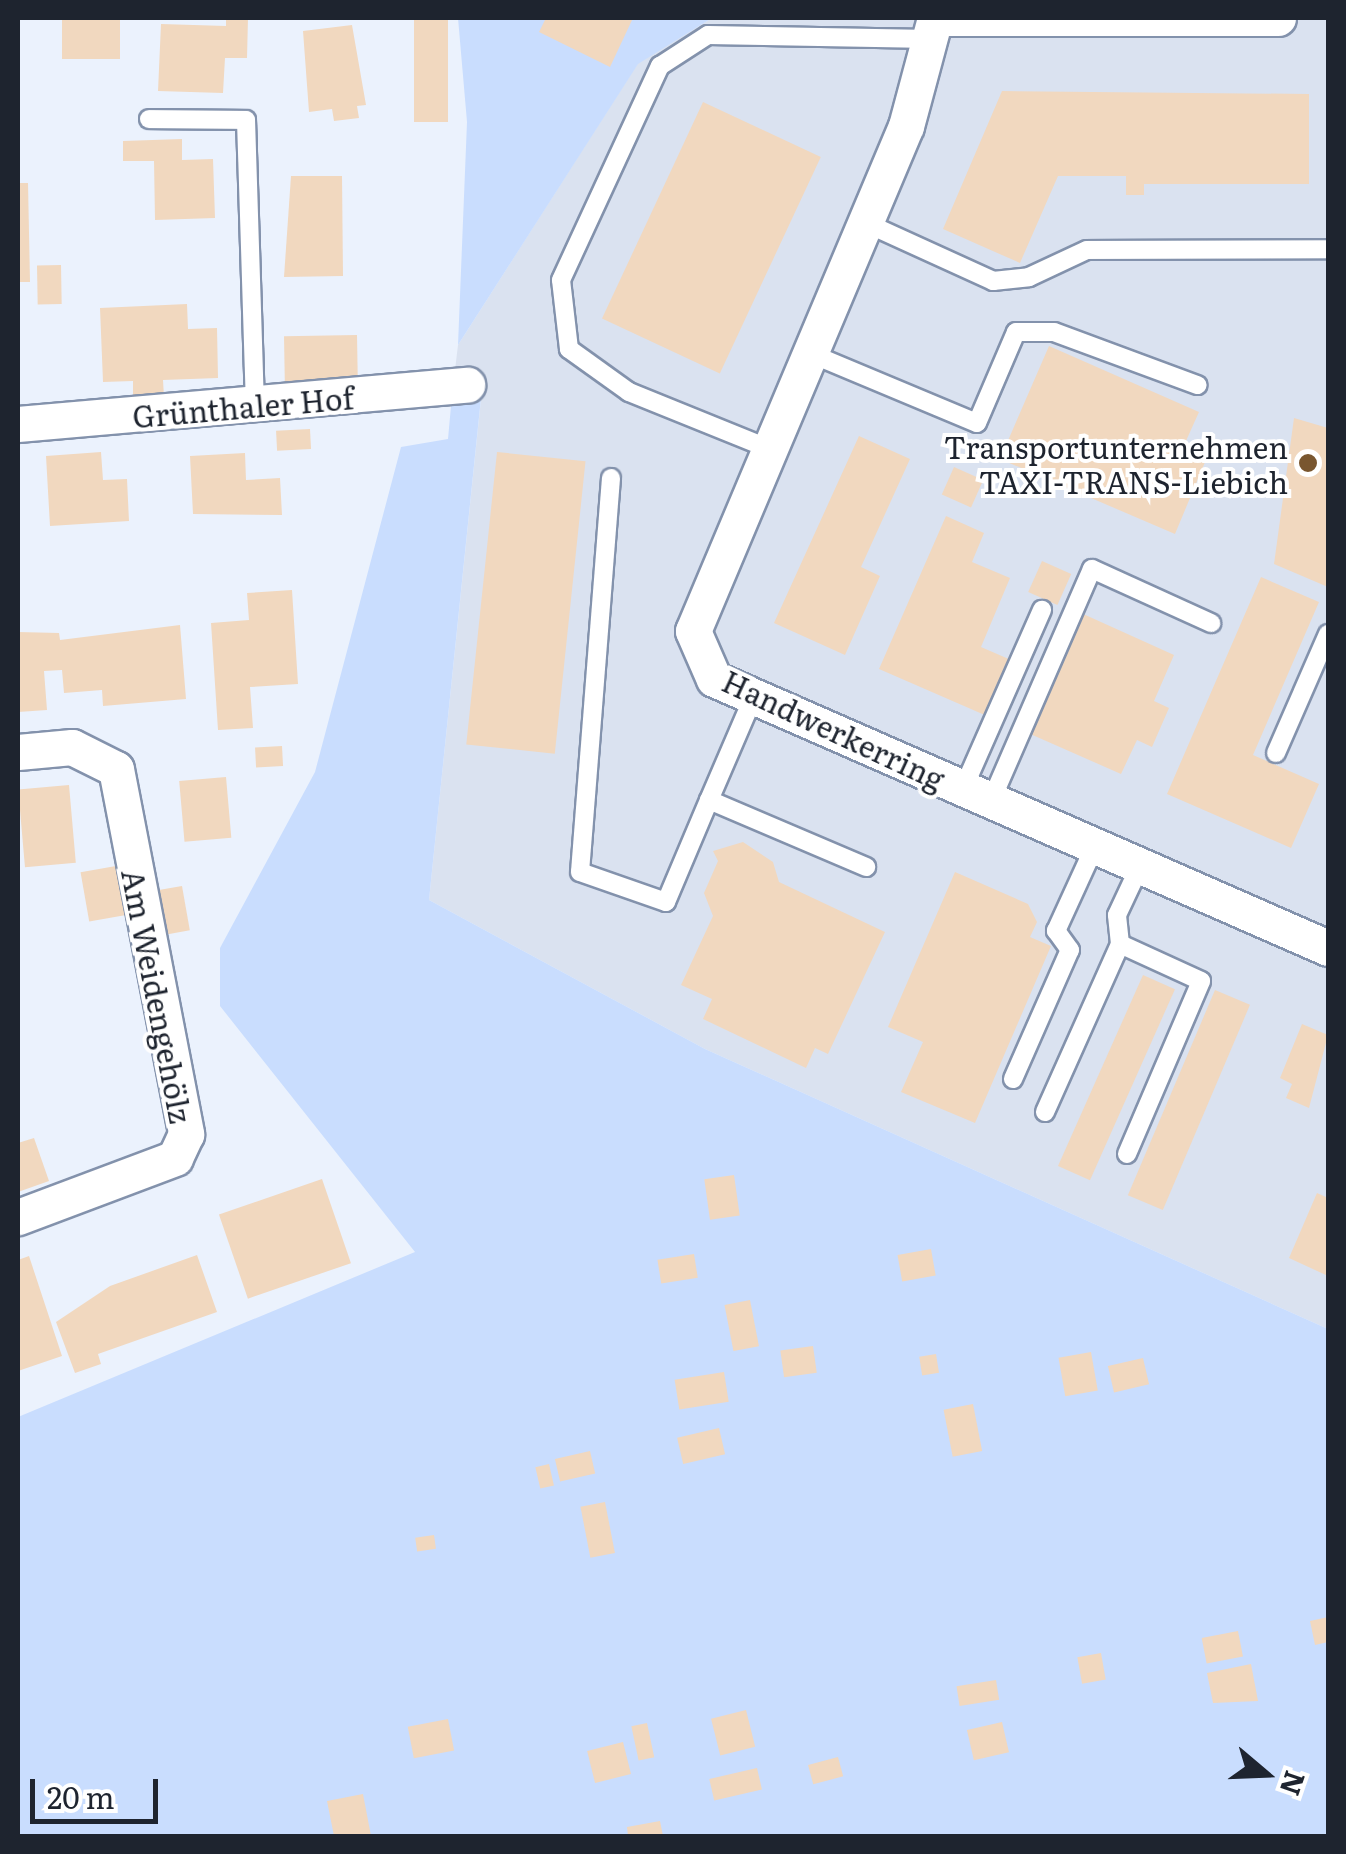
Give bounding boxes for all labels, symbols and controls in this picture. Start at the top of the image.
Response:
street label: Grünthaler Hof [131,378,355,434]
place label: Transportunternehmen TAXI-TRANS-Liebich [944,428,1288,498]
marker: Transportunternehmen TAXI-TRANS-Liebich [1297,452,1319,474]
street label: Handwerkerring [717,662,951,796]
street label: Am Weidengehölz [116,866,200,1126]
north arrow [1216,1724,1316,1824]
scale bar [35,1759,162,1821]
text: N [1271,1766,1318,1802]
text: 20 m [47,1774,115,1818]

